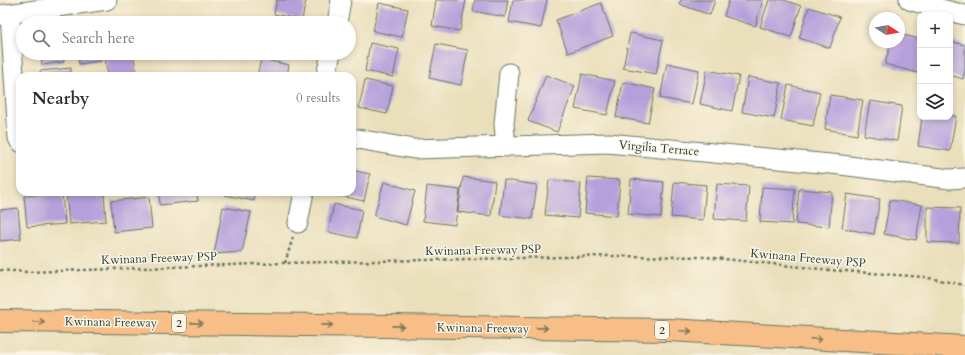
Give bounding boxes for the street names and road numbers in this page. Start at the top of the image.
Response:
street label: Virgilia Terrace [618,137,700,159]
street label: Kwinana Freeway PSP [425,241,541,259]
street label: Kwinana Freeway PSP [750,245,866,271]
street label: Kwinana Freeway PSP [101,248,217,268]
street label: Kwinana Freeway [65,313,158,331]
road number: 2 [172,314,186,332]
street label: Kwinana Freeway [437,319,530,337]
road number: 2 [655,321,669,339]

